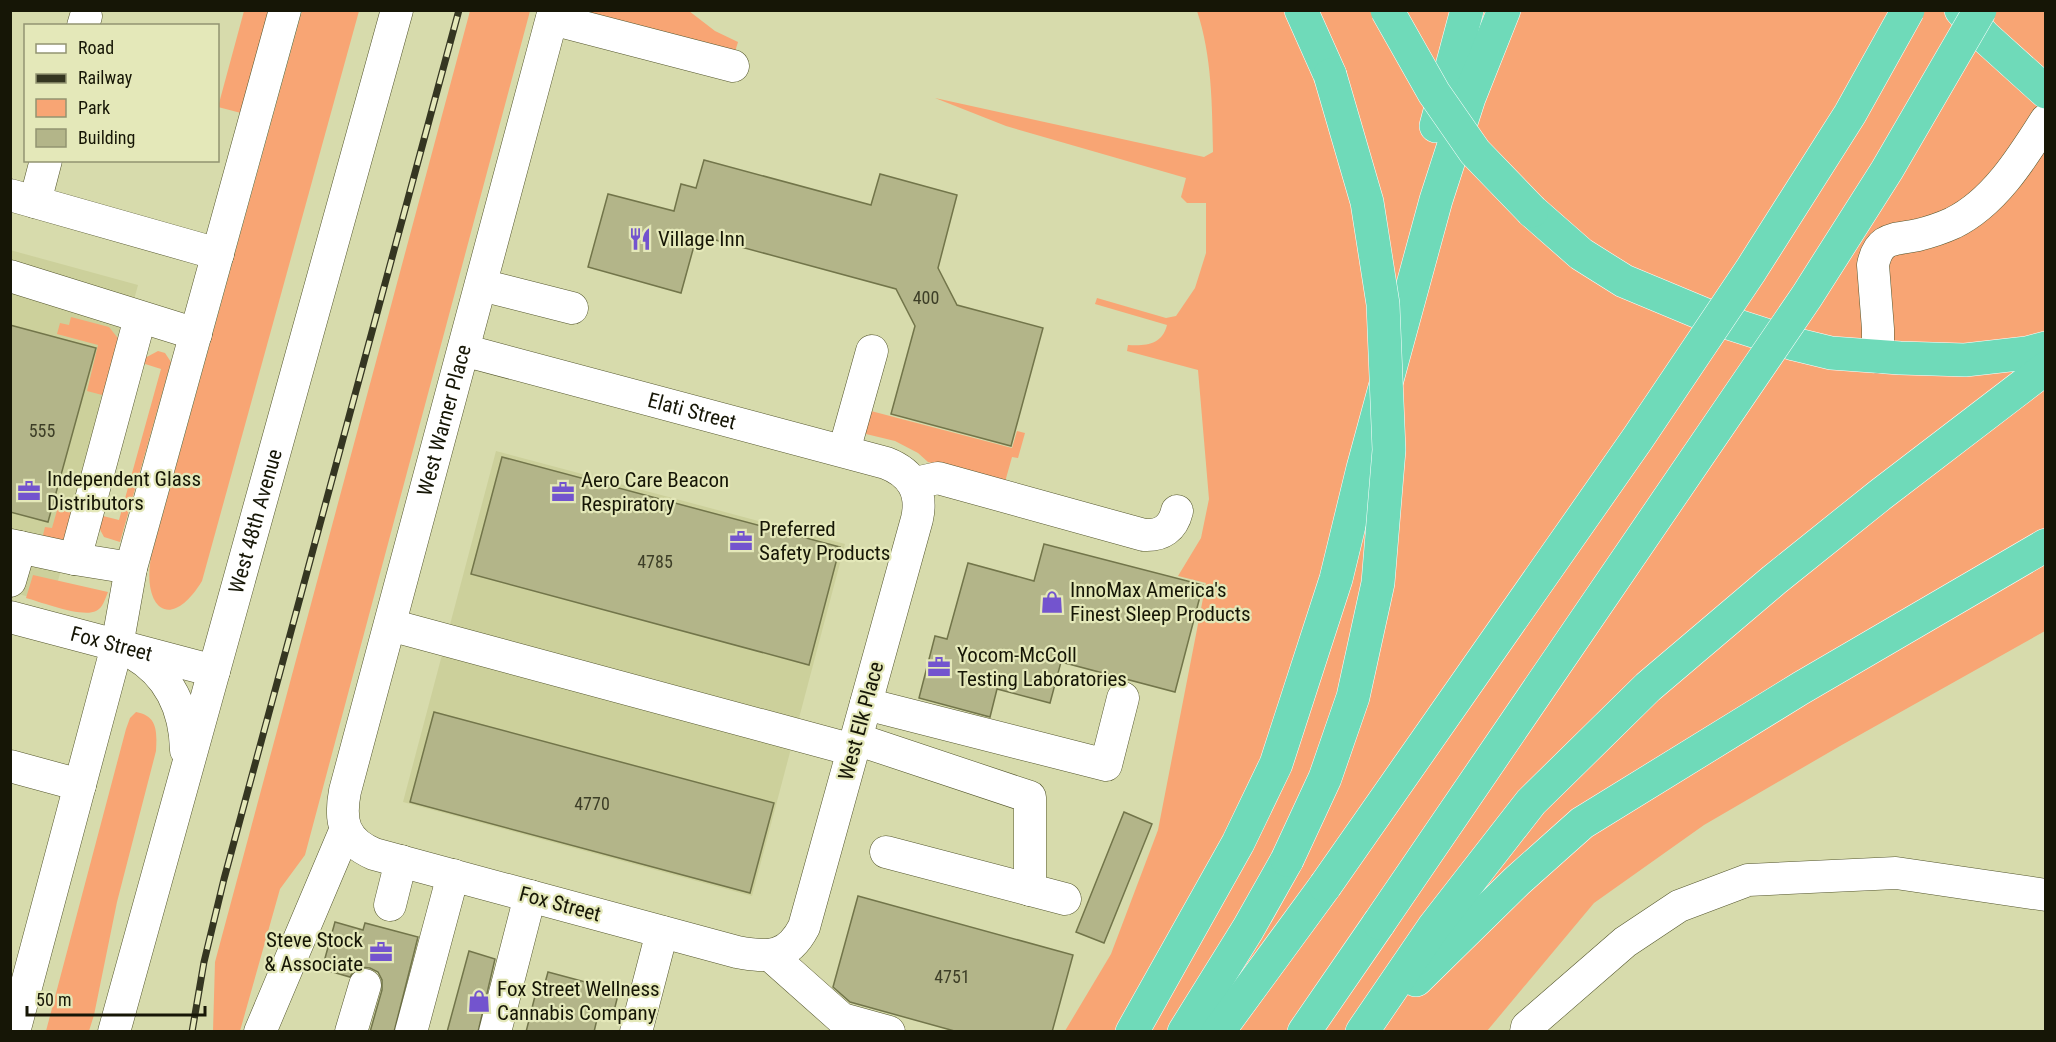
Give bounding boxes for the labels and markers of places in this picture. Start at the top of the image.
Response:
restaurant icon: Village Inn [627,226,653,252]
place label: Village Inn [658,227,745,251]
place label: Independent Glass Distributors [47,467,201,515]
place label: Aero Care Beacon Respiratory [581,468,729,516]
office icon: Independent Glass Distributors [16,478,42,504]
office icon: Aero Care Beacon Respiratory [550,479,576,505]
place label: Preferred Safety Products [759,517,890,565]
office icon: Preferred Safety Products [728,528,754,554]
place label: InnoMax America's Finest Sleep Products [1070,578,1251,626]
shop icon: InnoMax America's Finest Sleep Products [1039,589,1065,615]
place label: Yocom-McColl Testing Laboratories [957,643,1127,691]
office icon: Yocom-McColl Testing Laboratories [926,654,952,680]
place label: Steve Stock & Associate [264,928,364,976]
office icon: Steve Stock & Associate [368,939,394,965]
place label: Fox Street Wellness Cannabis Company [497,977,660,1025]
shop icon: Fox Street Wellness Cannabis Company [466,988,492,1014]

